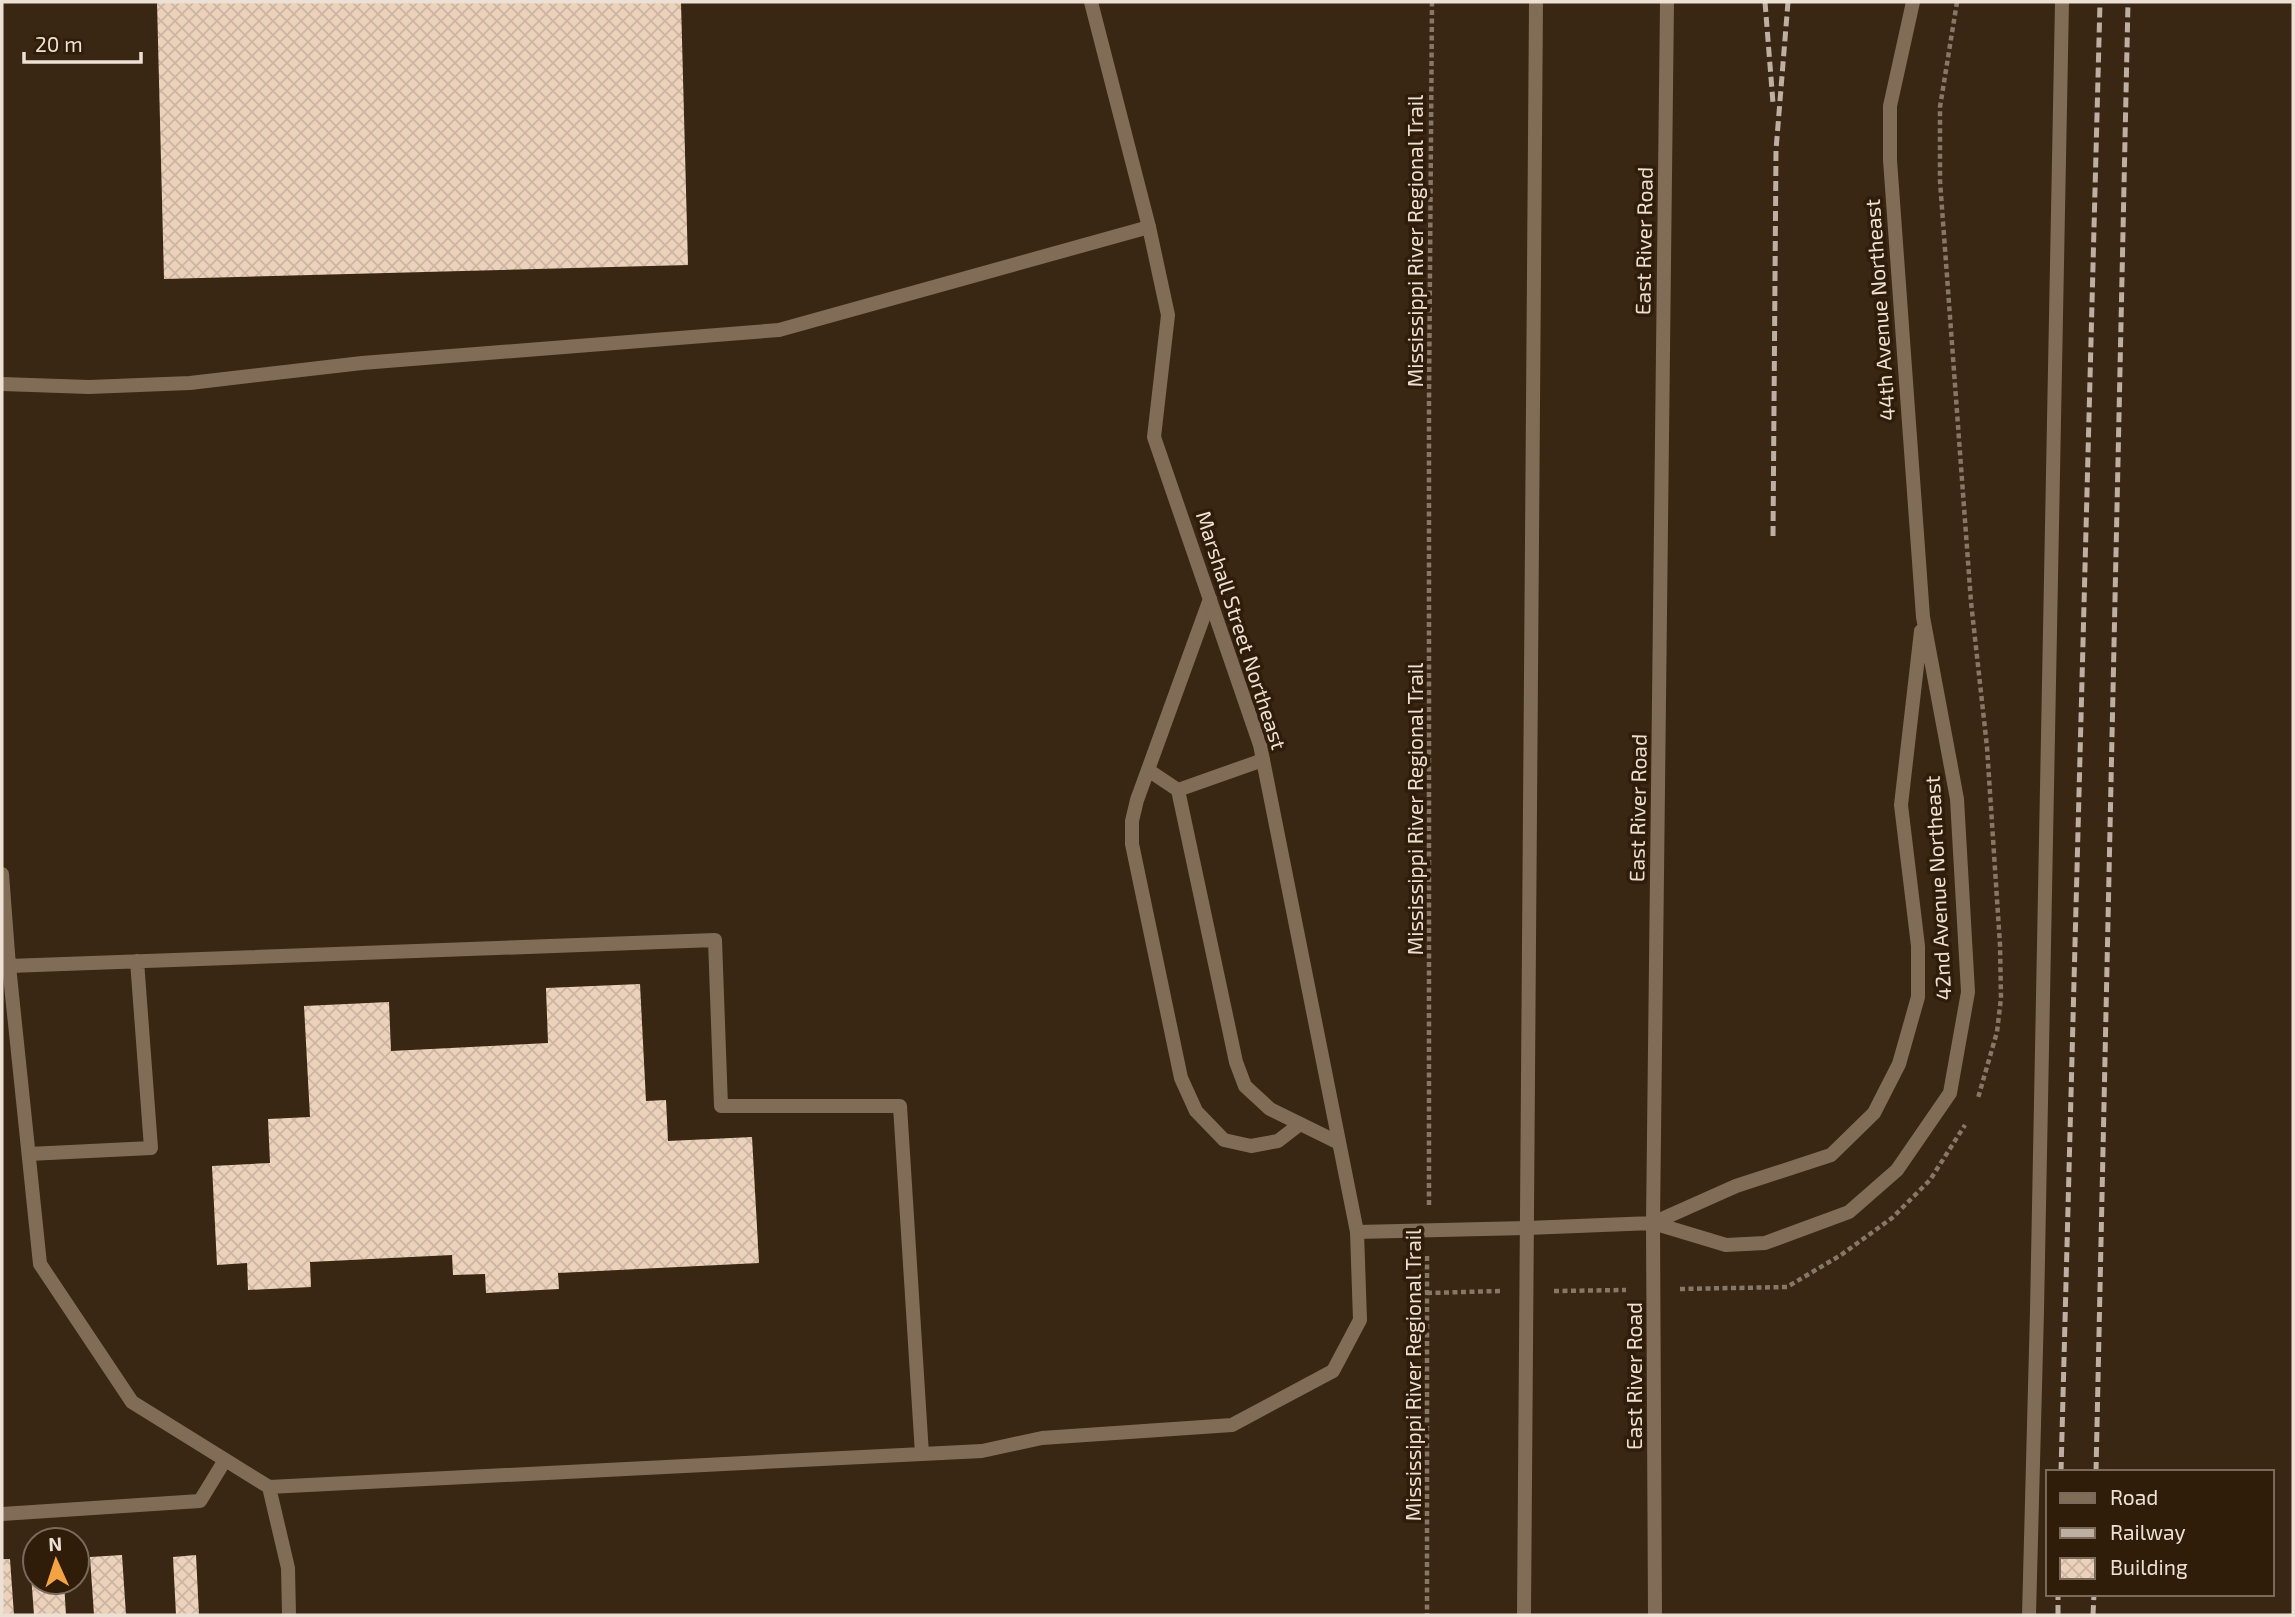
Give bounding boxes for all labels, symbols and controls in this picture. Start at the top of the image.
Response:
scale bar [24,21,142,65]
text: 20 m [35,31,83,56]
street label: Mississippi River Regional Trail [1402,94,1427,387]
street label: East River Road [1629,167,1657,315]
street label: 44th Avenue Northeast [1859,198,1899,422]
street label: Marshall Street Northeast [1192,508,1292,752]
street label: Mississippi River Regional Trail [1402,662,1427,955]
street label: East River Road [1623,734,1651,882]
street label: 42nd Avenue Northeast [1919,775,1955,1001]
street label: Mississippi River Regional Trail [1400,1228,1425,1521]
street label: East River Road [1621,1302,1646,1450]
legend [2046,1470,2274,1596]
text: Road [2110,1484,2158,1509]
text: Railway [2110,1519,2186,1544]
north arrow [21,1526,91,1596]
text: N [48,1532,63,1555]
text: Building [2110,1554,2188,1579]

